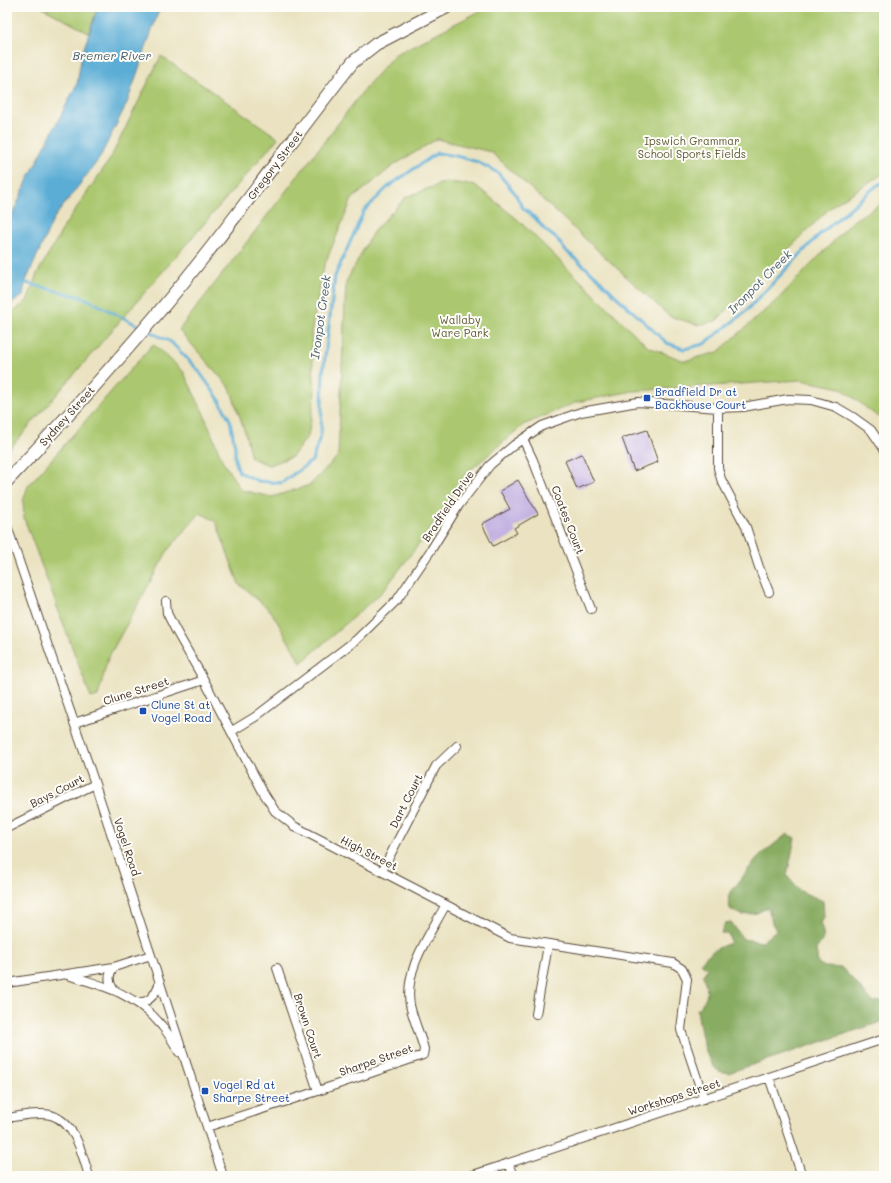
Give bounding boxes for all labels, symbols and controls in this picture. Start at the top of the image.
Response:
water label: Bremer River [73,47,151,63]
street label: Gregory Street [244,127,306,202]
park label: Ipswich Grammar School Sports Fields [638,133,746,161]
water label: Ironpot Creek [724,245,795,317]
water label: Ironpot Creek [306,273,334,360]
park label: Wallaby Ware Park [431,312,489,340]
street label: Sydney Street [36,382,98,449]
place label: Bradfield Dr at Backhouse Court [655,384,746,412]
marker: Bradfield Dr at Backhouse Court [642,393,652,403]
street label: Bradfield Drive [418,467,477,544]
street label: Coates Court [548,483,589,556]
street label: Clune Street [101,673,171,708]
place label: Clune St at Vogel Road [151,697,211,725]
marker: Clune St at Vogel Road [138,706,148,716]
street label: Bays Court [27,770,87,811]
street label: Dart Court [385,771,426,830]
street label: Vogel Road [111,816,144,878]
street label: High Street [338,832,401,873]
street label: Brown Court [291,991,326,1061]
street label: Sharpe Street [337,1040,415,1079]
street label: Workshops Street [626,1074,722,1119]
place label: Vogel Rd at Sharpe Street [213,1077,290,1105]
marker: Vogel Rd at Sharpe Street [200,1086,210,1096]

